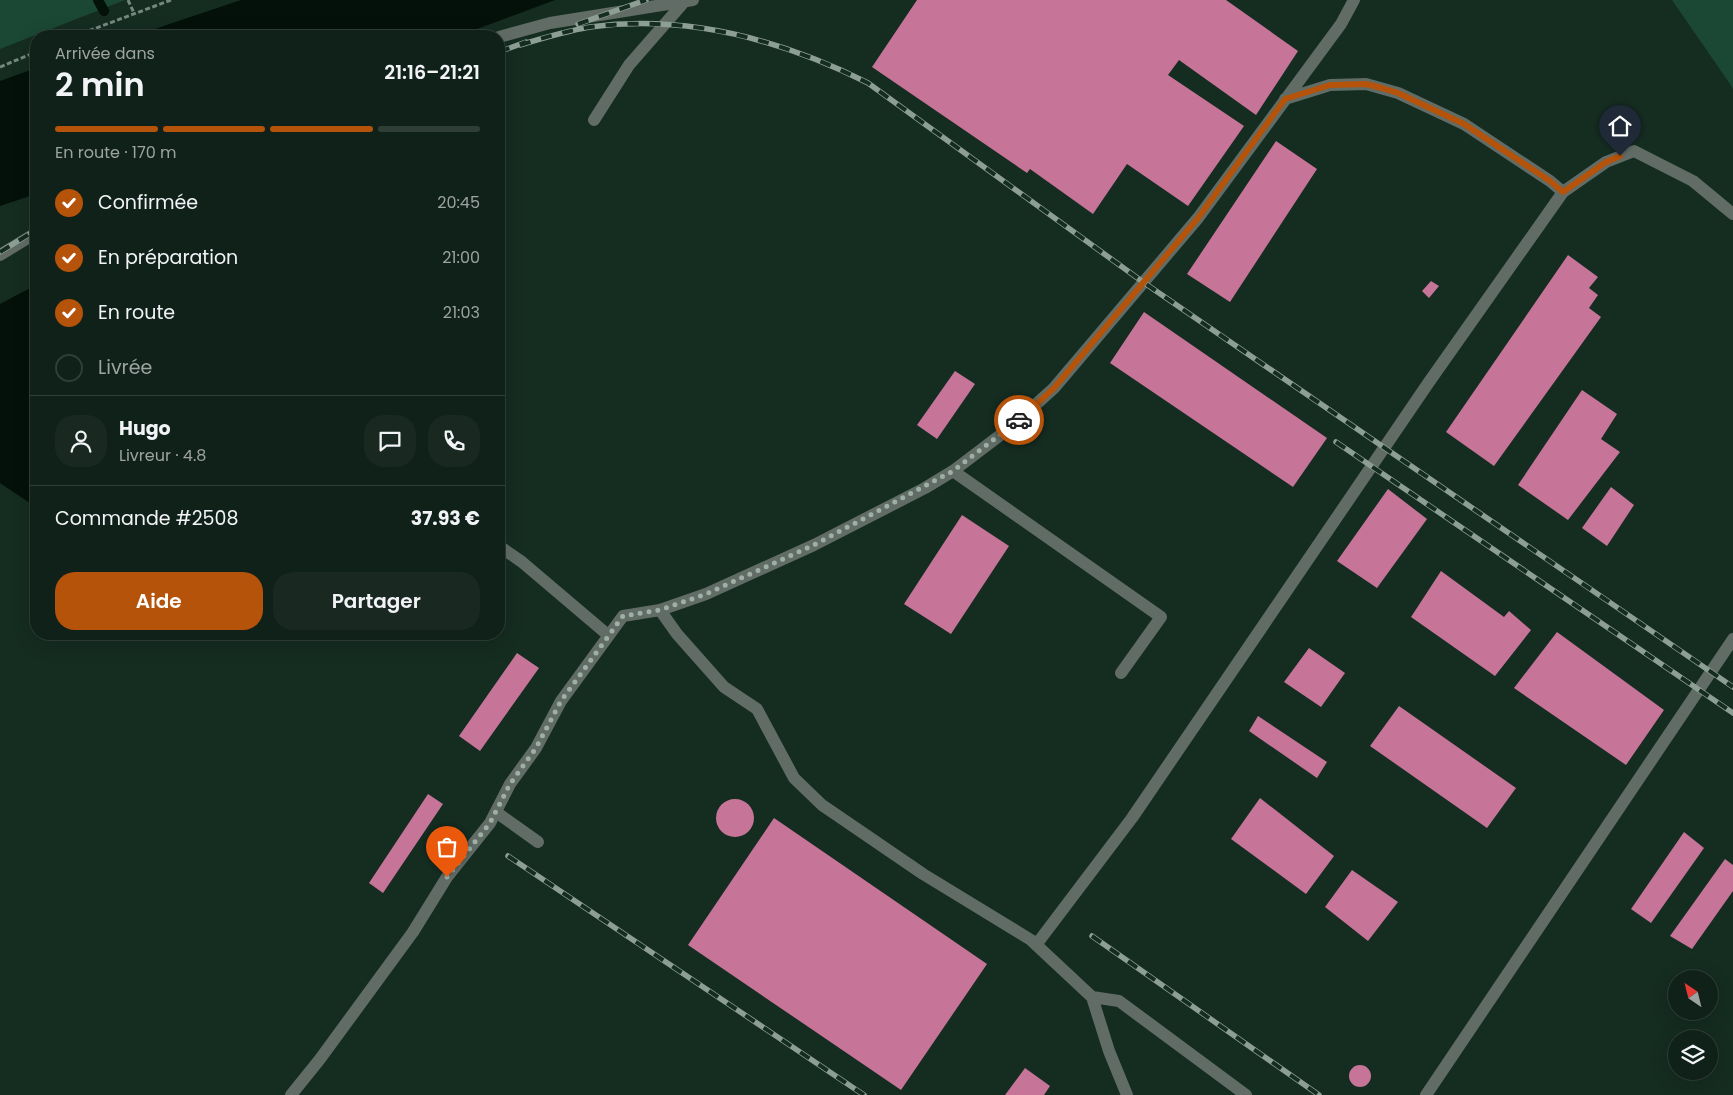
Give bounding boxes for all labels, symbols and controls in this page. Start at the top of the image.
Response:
text: Arrivée dans [55,42,155,65]
text: 21:16–21:21 [384,59,480,86]
text: 2 min [55,62,145,107]
pin [1599,105,1641,156]
icon: home [1606,112,1634,140]
text: En route · 170 m [55,141,177,164]
icon: check [55,189,83,217]
text: Confirmée [98,189,198,216]
text: 20:45 [437,191,480,214]
icon: check [55,244,83,272]
text: En préparation [98,244,238,271]
text: 21:00 [442,246,480,269]
icon: check [55,299,83,327]
text: En route [98,299,175,326]
text: 21:03 [443,301,480,324]
text: Livrée [98,354,152,381]
courier [994,395,1044,445]
icon: car [1005,406,1033,434]
button: person [55,415,107,467]
text: Hugo [119,415,171,442]
button: chat [364,415,416,467]
button: phone [428,415,480,467]
text: Livreur · 4.8 [119,444,206,467]
text: Commande #2508 [55,505,238,532]
text: 37.93 € [411,505,480,532]
button: Aide [55,572,263,630]
button: Partager [273,572,480,630]
pin [426,826,468,877]
icon: bag [433,833,461,861]
north arrow [1668,970,1718,1020]
map controls [1668,970,1718,1080]
button: layers [1668,1030,1718,1080]

